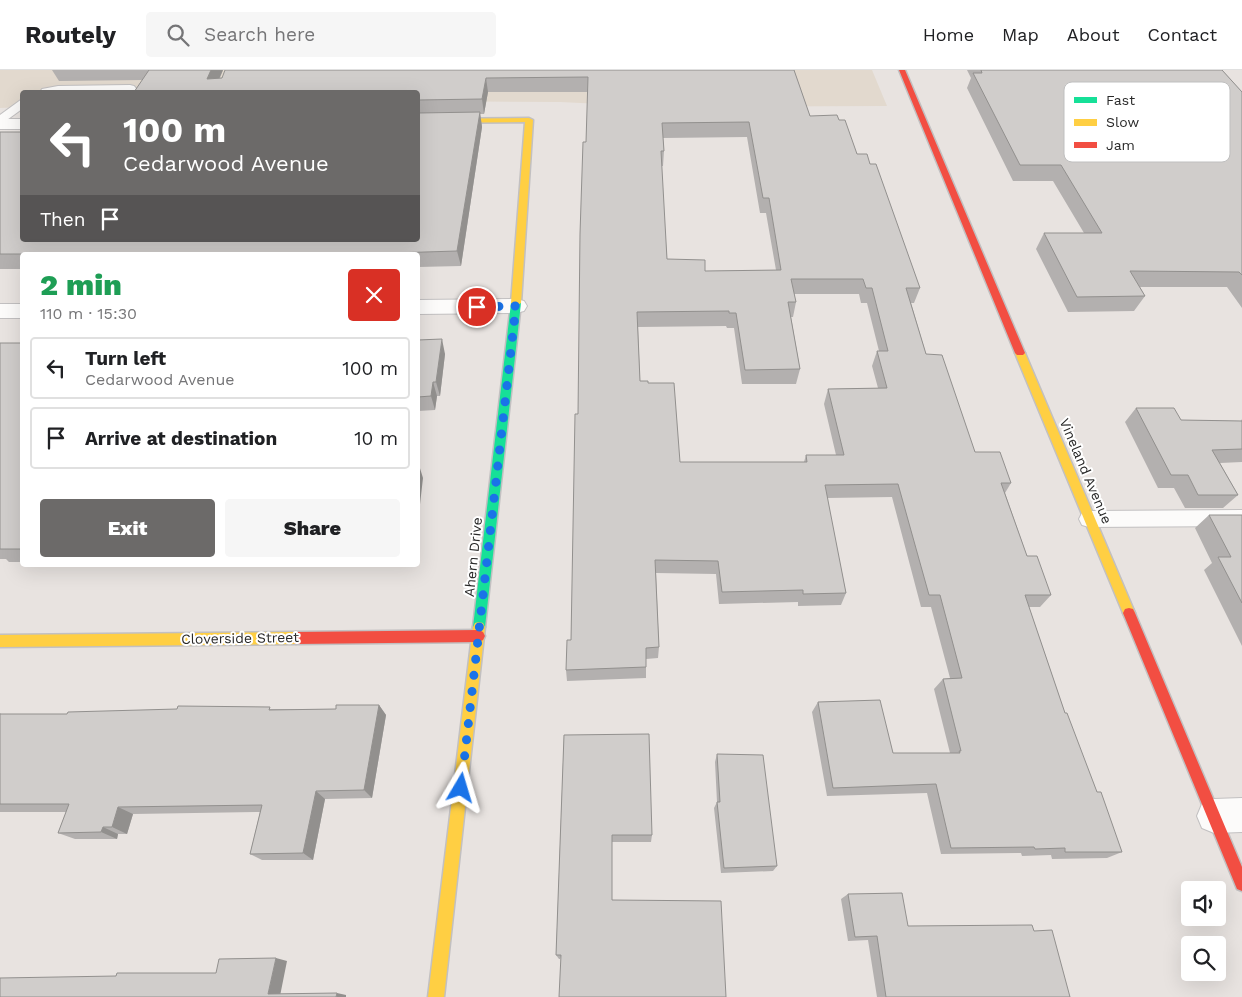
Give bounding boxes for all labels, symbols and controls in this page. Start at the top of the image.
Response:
search box [146,12,496,57]
text: Routely [25,21,116,49]
icon: search [164,21,192,49]
text: Search here [204,23,315,46]
text: Home [923,24,974,45]
text: Map [1002,24,1039,45]
text: About [1067,24,1119,45]
text: Contact [1147,24,1217,45]
legend [1064,82,1230,162]
text: Fast [1106,92,1135,108]
text: 100 m [123,109,226,151]
icon: left [40,110,105,175]
text: Slow [1106,114,1139,130]
text: Jam [1106,137,1135,153]
text: Cedarwood Avenue [123,151,329,176]
icon: arrive [96,205,124,233]
text: Then [40,208,86,231]
text: 2 min [40,267,122,302]
button: close [348,269,400,321]
pin [456,286,498,328]
icon: arrive [463,293,491,321]
text: 110 m · 15:30 [40,304,137,323]
text: Turn left [85,347,166,370]
icon: left [42,354,70,382]
text: 100 m [342,357,398,380]
text: Cedarwood Avenue [85,370,235,389]
street label: Vineland Avenue [1057,416,1115,526]
icon: arrive [42,424,70,452]
text: Arrive at destination [85,427,277,450]
text: 10 m [354,427,398,450]
button: Exit [40,499,215,557]
button: Share [225,499,400,557]
street label: Ahern Drive [461,516,485,598]
street label: Cloverside Street [181,629,299,647]
position arrow [434,761,486,813]
map controls [1181,881,1226,981]
button: sound [1181,881,1226,926]
button: search [1181,936,1226,981]

